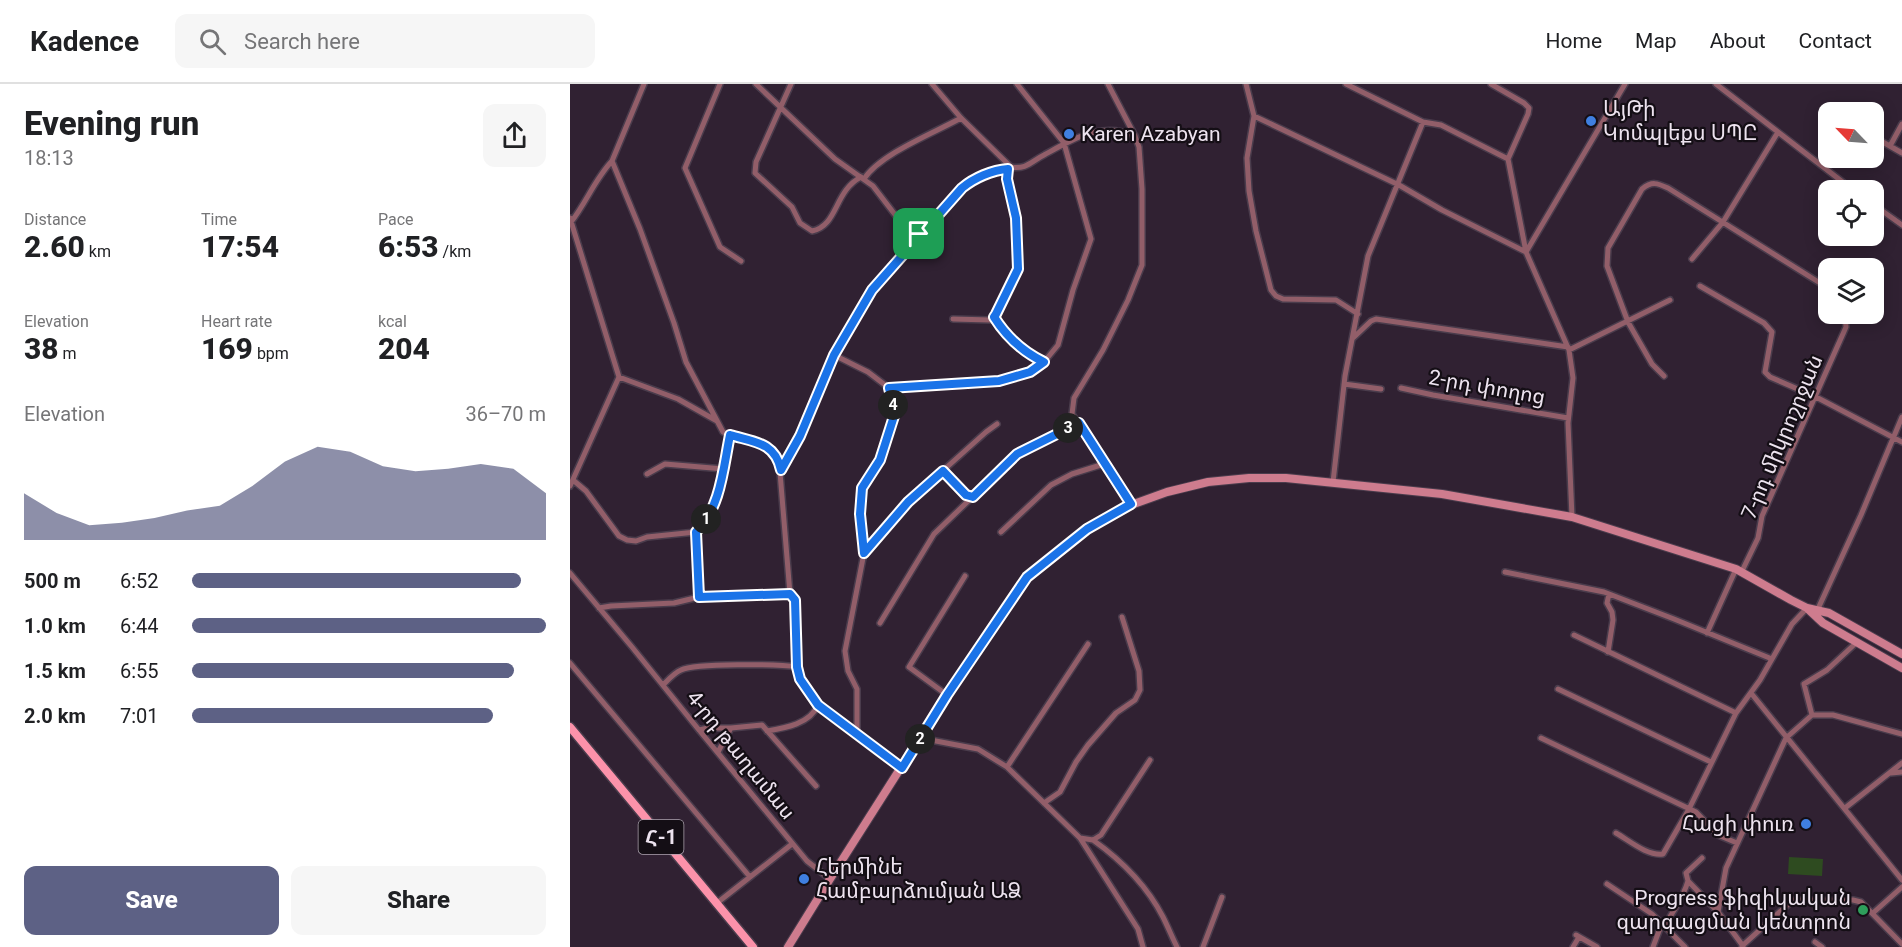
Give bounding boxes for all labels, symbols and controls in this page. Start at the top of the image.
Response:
search box [175,14,595,68]
text: Kadence [30,25,139,58]
icon: search [196,25,229,58]
text: Search here [244,29,360,54]
text: Home [1546,29,1602,53]
text: Map [1635,29,1677,53]
text: About [1710,29,1766,53]
text: Contact [1799,29,1872,53]
place label: ԱյԹի Կոմպլեքս ՍՊԸ [1603,97,1757,145]
north arrow [1818,102,1884,168]
map controls [1818,102,1884,324]
text: Evening run [24,104,199,143]
button: share [483,104,546,167]
marker: ԱյԹի Կոմպլեքս ՍՊԸ [1584,114,1598,128]
place label: Karen Azabyan [1081,122,1221,146]
marker: Karen Azabyan [1062,127,1076,141]
text: 18:13 [24,146,74,170]
button: locate [1818,180,1884,246]
pin [893,208,944,259]
text: Distance [24,210,86,229]
text: Time [201,210,237,229]
text: Pace [378,210,414,229]
icon: arrive [902,217,935,250]
text: 2.60 [24,229,85,264]
text: 17:54 [201,229,279,264]
text: 6:53 [378,229,439,264]
text: km [85,242,111,261]
text: /km [439,242,471,261]
button: layers [1818,258,1884,324]
text: Elevation [24,312,89,331]
text: Heart rate [201,312,272,331]
text: kcal [378,312,407,331]
text: 38 [24,331,59,366]
text: 169 [201,331,253,366]
text: 204 [378,331,430,366]
text: m [59,344,77,363]
text: bpm [253,344,289,363]
street label: 7-րդ միկրոշրջան [1737,351,1827,523]
street label: 2-րդ փողոց [1427,365,1547,409]
pin: 4 [878,390,908,420]
text: 4 [888,395,898,414]
text: Elevation [24,402,105,426]
text: 36–70 m [465,402,546,426]
pin: 3 [1053,413,1083,443]
text: 3 [1063,418,1073,437]
pin: 1 [691,504,721,534]
text: 1 [701,509,711,528]
text: 500 m [24,569,81,593]
text: 6:52 [120,569,159,593]
text: 1.0 km [24,614,86,638]
text: 6:44 [120,614,159,638]
text: 1.5 km [24,659,86,683]
text: 6:55 [120,659,159,683]
street label: 4-րդ թաղամաս [682,686,800,824]
text: 2.0 km [24,704,86,728]
text: 7:01 [120,704,159,728]
pin: 2 [905,724,935,754]
text: 2 [915,729,925,748]
place label: Հացի փուռ [1682,812,1794,836]
marker: Հացի փուռ [1799,817,1813,831]
road number: Հ-1 [638,820,683,854]
place label: Հերմինե Համբարձումյան ԱՁ [816,855,1021,903]
button: Save [24,866,279,935]
button: Share [291,866,546,935]
marker: Հերմինե Համբարձումյան ԱՁ [797,872,811,886]
place label: Progress ֆիզիկական զարգացման կենտրոն [1617,886,1851,934]
marker: Progress ֆիզիկական զարգացման կենտրոն [1856,903,1870,917]

